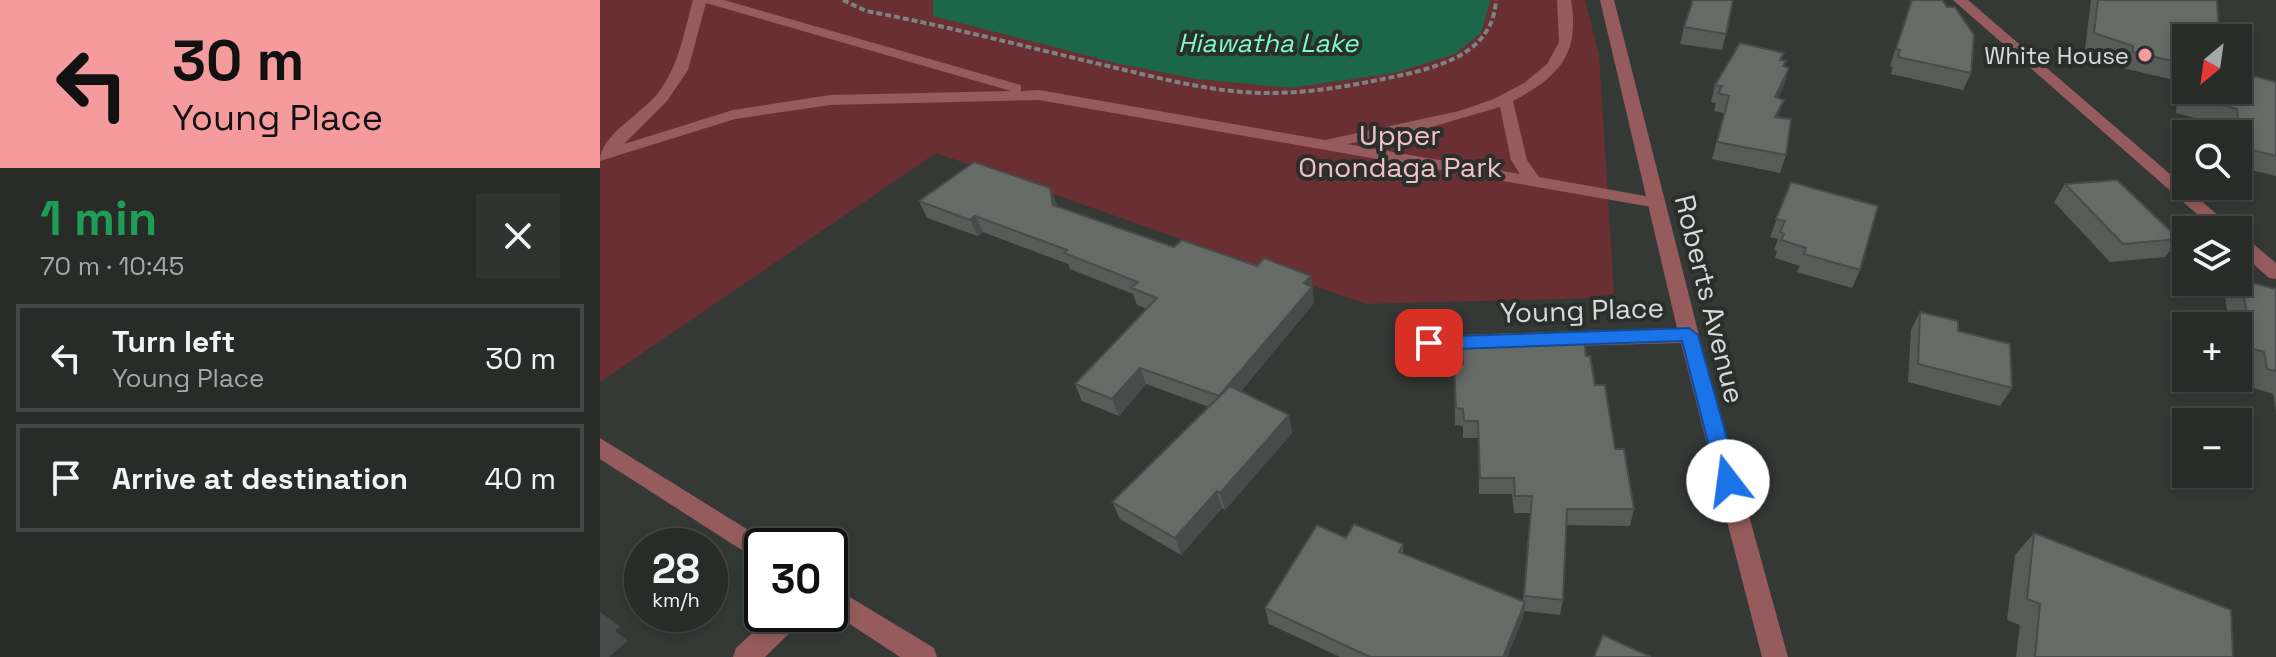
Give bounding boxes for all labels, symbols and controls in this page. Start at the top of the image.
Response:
north arrow [2172,24,2252,104]
map controls [2172,24,2252,488]
text: 30 m [172,25,304,96]
water label: Hiawatha Lake [1178,26,1360,60]
icon: left [40,32,144,136]
place label: White House [1984,40,2129,71]
marker: White House [2136,46,2154,64]
text: Young Place [172,95,383,141]
park label: Upper Onondaga Park [1298,117,1502,185]
button: search [2172,120,2252,200]
text: 1 min [40,188,157,249]
street label: Roberts Avenue [1667,191,1753,407]
button: close [476,194,560,278]
button: layers [2172,216,2252,296]
text: 70 m · 10:45 [40,249,184,283]
street label: Young Place [1499,289,1665,331]
pin [1395,309,1463,377]
button: + [2172,312,2252,392]
icon: arrive [1407,321,1451,365]
text: Turn left [112,322,235,361]
icon: left [44,336,88,380]
text: 30 m [485,339,556,378]
text: Young Place [112,361,264,395]
button: − [2172,408,2252,488]
position arrow [1686,439,1770,523]
icon: arrive [44,456,88,500]
text: Arrive at destination [112,459,408,498]
text: 40 m [485,459,556,498]
speed limit sign: 30 [744,528,848,632]
text: 28 [652,544,700,595]
text: km/h [652,587,700,613]

